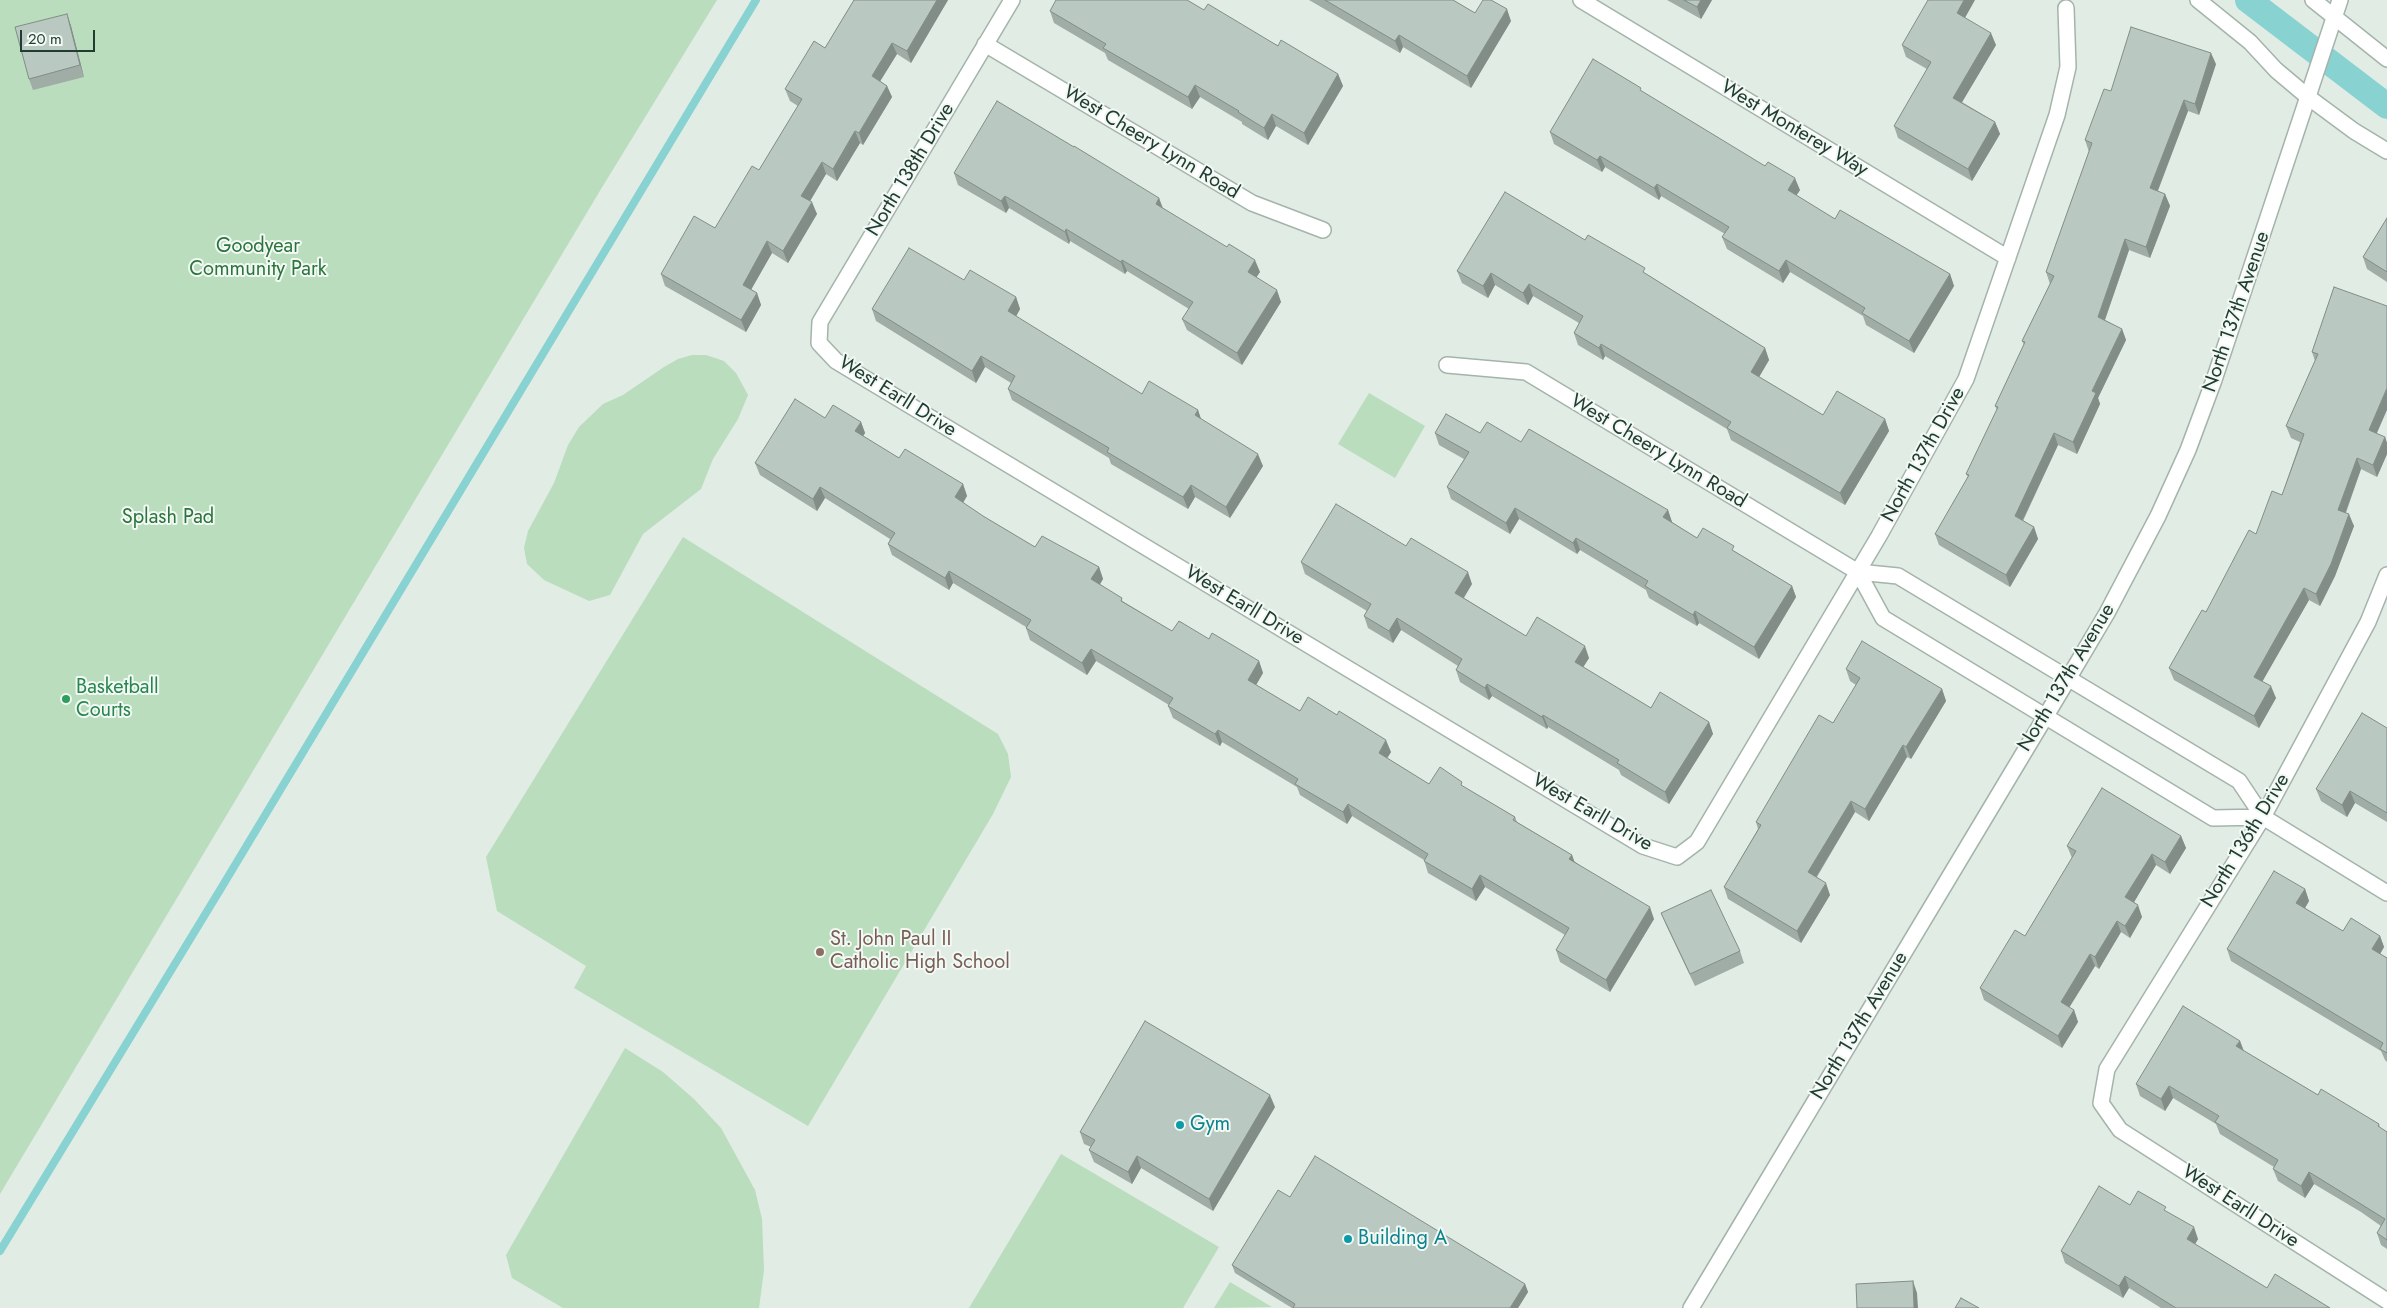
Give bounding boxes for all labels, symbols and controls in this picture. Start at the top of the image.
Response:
scale bar [22,20,98,52]
text: 20 m [28,28,62,50]
street label: West Monterey Way [1716,76,1872,182]
street label: West Cheery Lynn Road [1059,81,1243,205]
street label: North 138th Drive [862,99,960,241]
street label: North 137th Avenue [2198,229,2276,395]
park label: Goodyear Community Park [189,235,327,282]
street label: West Earll Drive [834,351,960,443]
street label: North 137th Drive [1877,383,1971,527]
street label: West Cheery Lynn Road [1566,390,1750,514]
park label: Splash Pad [122,506,214,530]
street label: West Earll Drive [1180,561,1308,651]
street label: North 137th Avenue [2013,600,2121,756]
place label: Basketball Courts [76,676,159,723]
marker: Basketball Courts [60,693,72,705]
street label: West Earll Drive [1528,769,1656,857]
street label: North 136th Drive [2197,770,2295,912]
place label: St. John Paul II Catholic High School [830,928,1010,975]
marker: St. John Paul II Catholic High School [814,946,826,958]
street label: North 137th Avenue [1806,948,1914,1104]
place label: Gym [1190,1113,1230,1137]
marker: Gym [1174,1119,1186,1131]
street label: West Earll Drive [2177,1160,2303,1254]
place label: Building A [1358,1227,1447,1251]
marker: Building A [1342,1233,1354,1245]

